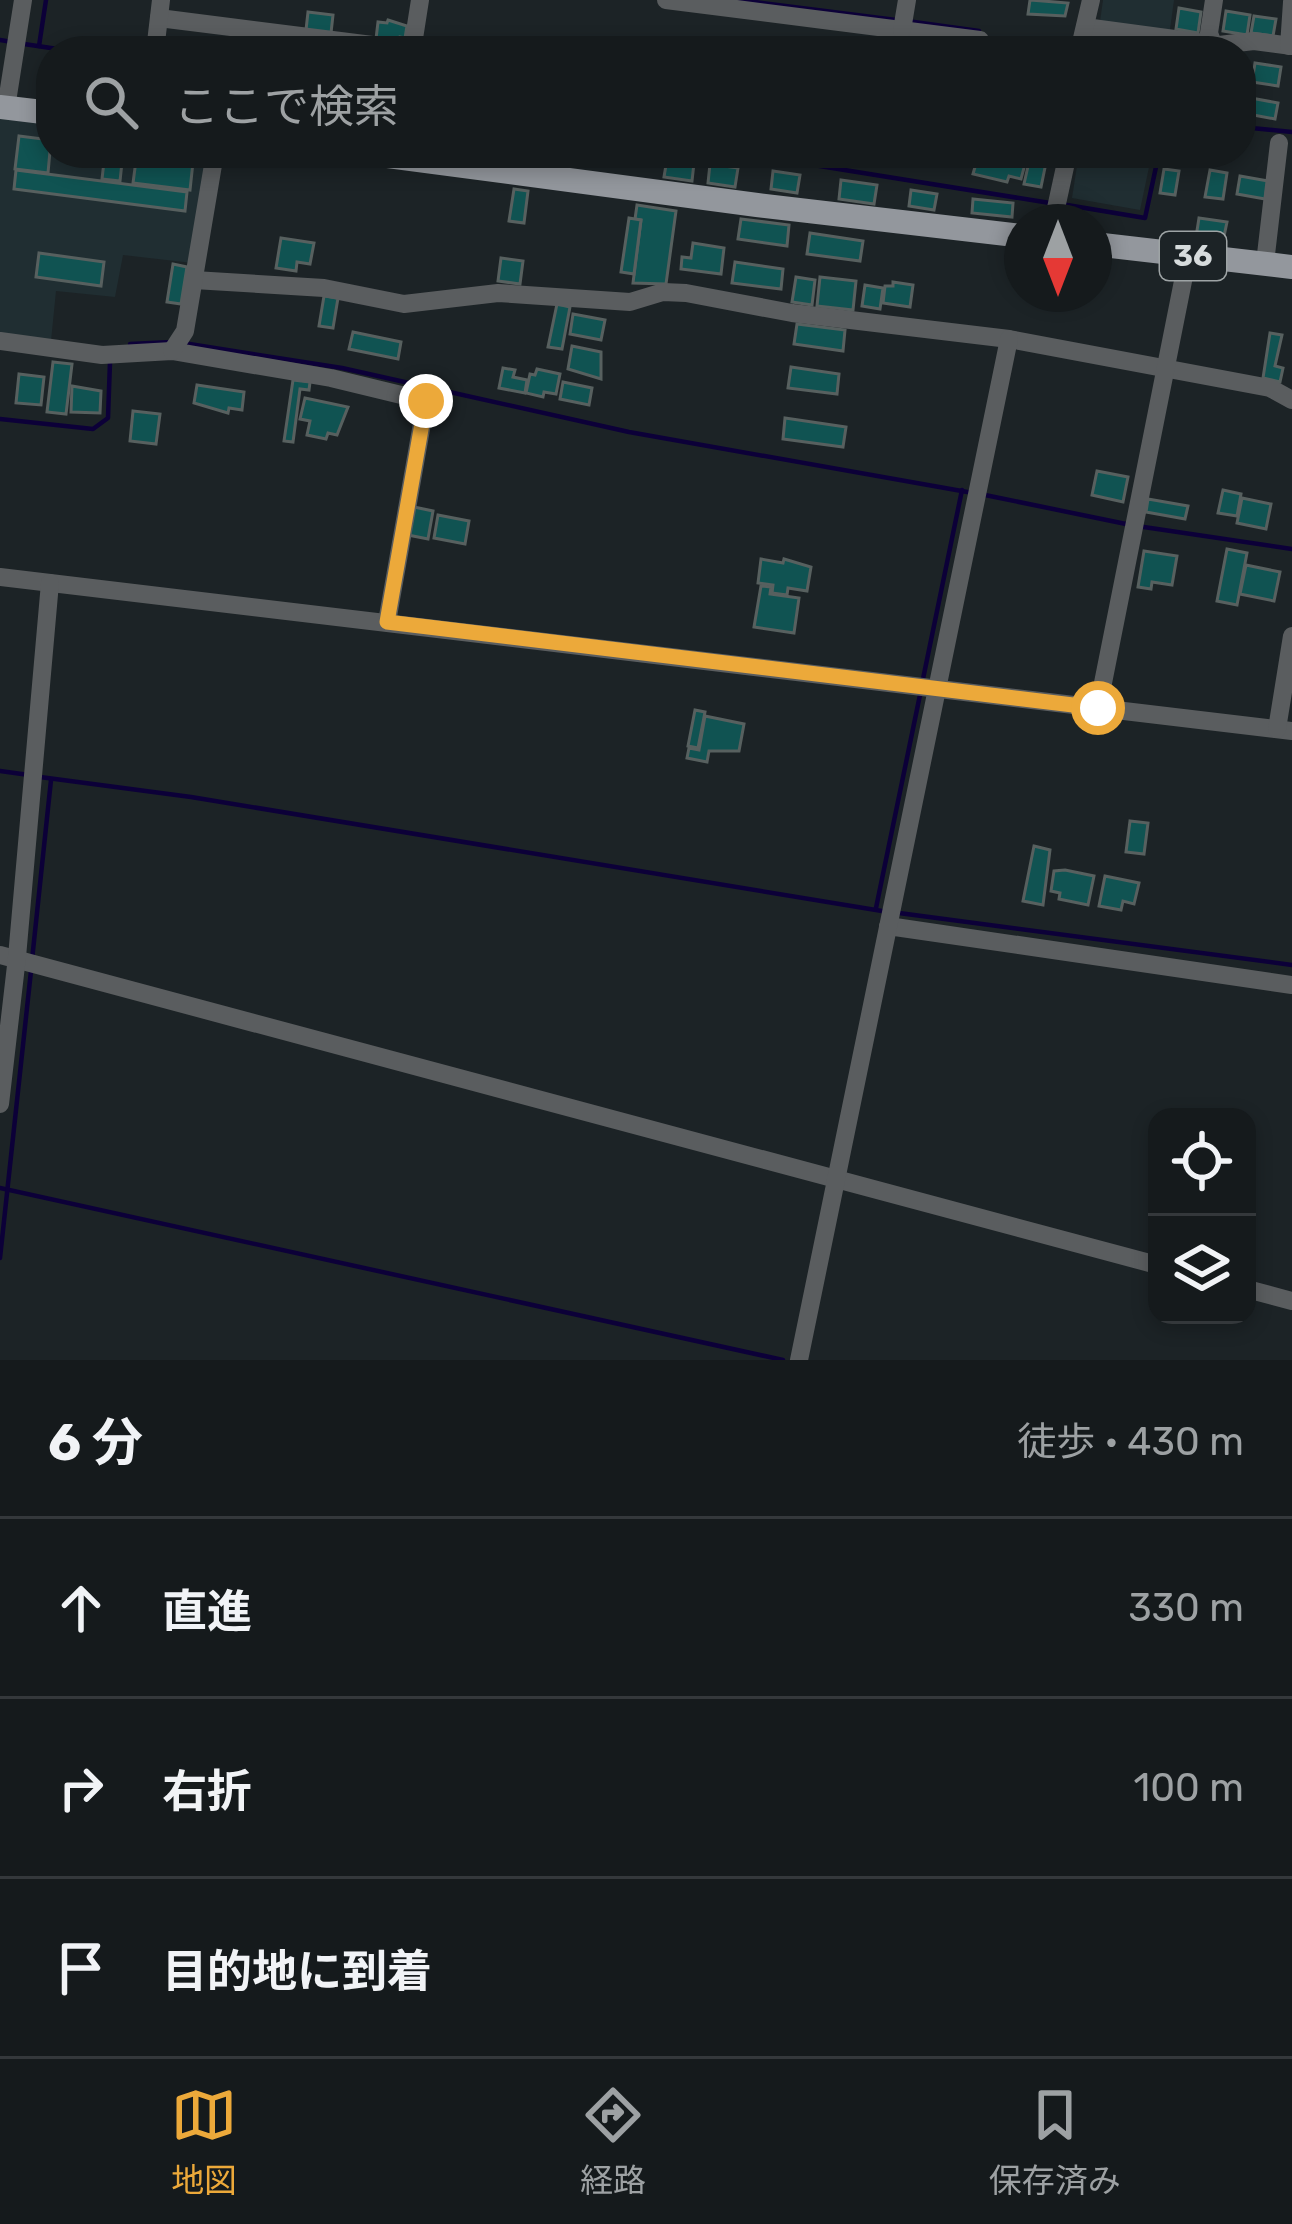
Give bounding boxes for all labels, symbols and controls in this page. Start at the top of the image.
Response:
search box [36,36,1256,168]
icon: search [78,69,144,135]
text: ここで検索 [174,80,399,133]
north arrow [1004,204,1112,312]
road number: 36 [1160,232,1226,280]
route end [399,374,453,428]
route start [1071,681,1125,735]
map controls [1148,1108,1256,1324]
button: locate [1148,1108,1256,1216]
button: layers [1148,1216,1256,1324]
text: 6 分 [48,1412,143,1473]
text: 徒歩 · 430 m [1017,1419,1244,1465]
icon: ahead [48,1575,114,1641]
text: 直進 [162,1585,252,1638]
text: 330 m [1128,1585,1244,1631]
icon: right [48,1755,114,1821]
text: 右折 [162,1765,252,1818]
text: 100 m [1134,1765,1244,1811]
icon: arrive [48,1935,114,2001]
text: 目的地に到着 [162,1945,432,1998]
tab: 地図 [171,2082,237,2202]
tab: 経路 [580,2082,646,2202]
tab: 保存済み [989,2082,1121,2202]

